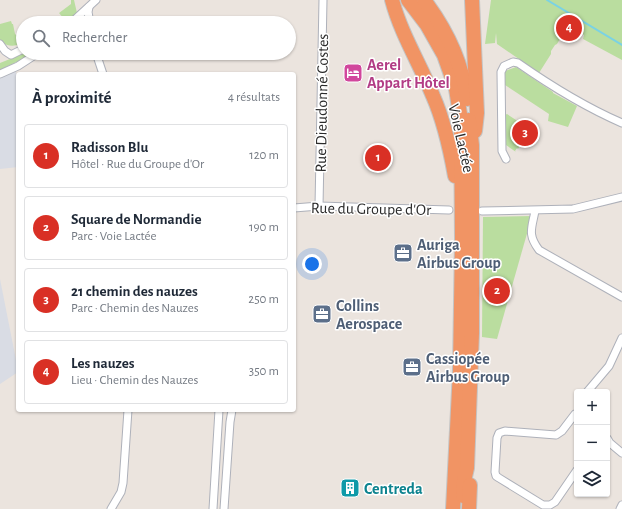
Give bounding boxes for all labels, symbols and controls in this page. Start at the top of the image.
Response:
pin: 4 [556,13,582,43]
search box [16,16,296,60]
icon: search [30,27,52,49]
text: Rechercher [62,30,127,45]
street label: Rue Dieudonné Costes [313,33,331,173]
place label: Aerel Appart Hôtel [367,57,450,91]
hotel icon: Aerel Appart Hôtel [342,62,364,84]
text: À proximité [32,89,112,106]
text: 4 résultats [228,91,280,104]
street label: Voie Lactée [445,102,477,174]
pin: 3 [512,118,538,148]
text: Radisson Blu [71,140,148,155]
pin: 1 [365,143,391,173]
text: 1 [44,149,48,162]
text: 120 m [249,149,279,162]
text: Hôtel · Rue du Groupe d'Or [71,158,204,171]
street label: Rue du Groupe d'Or [311,200,432,218]
text: Square de Normandie [71,212,202,227]
text: 2 [43,221,49,234]
text: 190 m [249,221,279,234]
text: Parc · Voie Lactée [71,230,157,243]
place label: Auriga Airbus Group [417,237,501,271]
office icon: Auriga Airbus Group [392,242,414,264]
your location [302,254,322,274]
pin: 2 [484,276,510,306]
text: 21 chemin des nauzes [71,284,198,299]
text: 3 [43,293,49,306]
text: 250 m [248,293,279,306]
place label: Collins Aerospace [336,298,403,332]
text: Parc · Chemin des Nauzes [71,302,199,315]
office icon: Collins Aerospace [311,303,333,325]
place label: Cassiopée Airbus Group [426,351,510,385]
text: Les nauzes [71,356,135,371]
office icon: Cassiopée Airbus Group [401,356,423,378]
text: 4 [43,365,49,378]
text: 350 m [249,365,279,378]
text: Lieu · Chemin des Nauzes [71,374,198,387]
map controls [574,389,610,497]
button: + [574,389,610,425]
button: − [574,425,610,461]
button: layers [574,461,610,497]
building icon: Centreda [339,477,361,499]
place label: Centreda [364,481,423,497]

